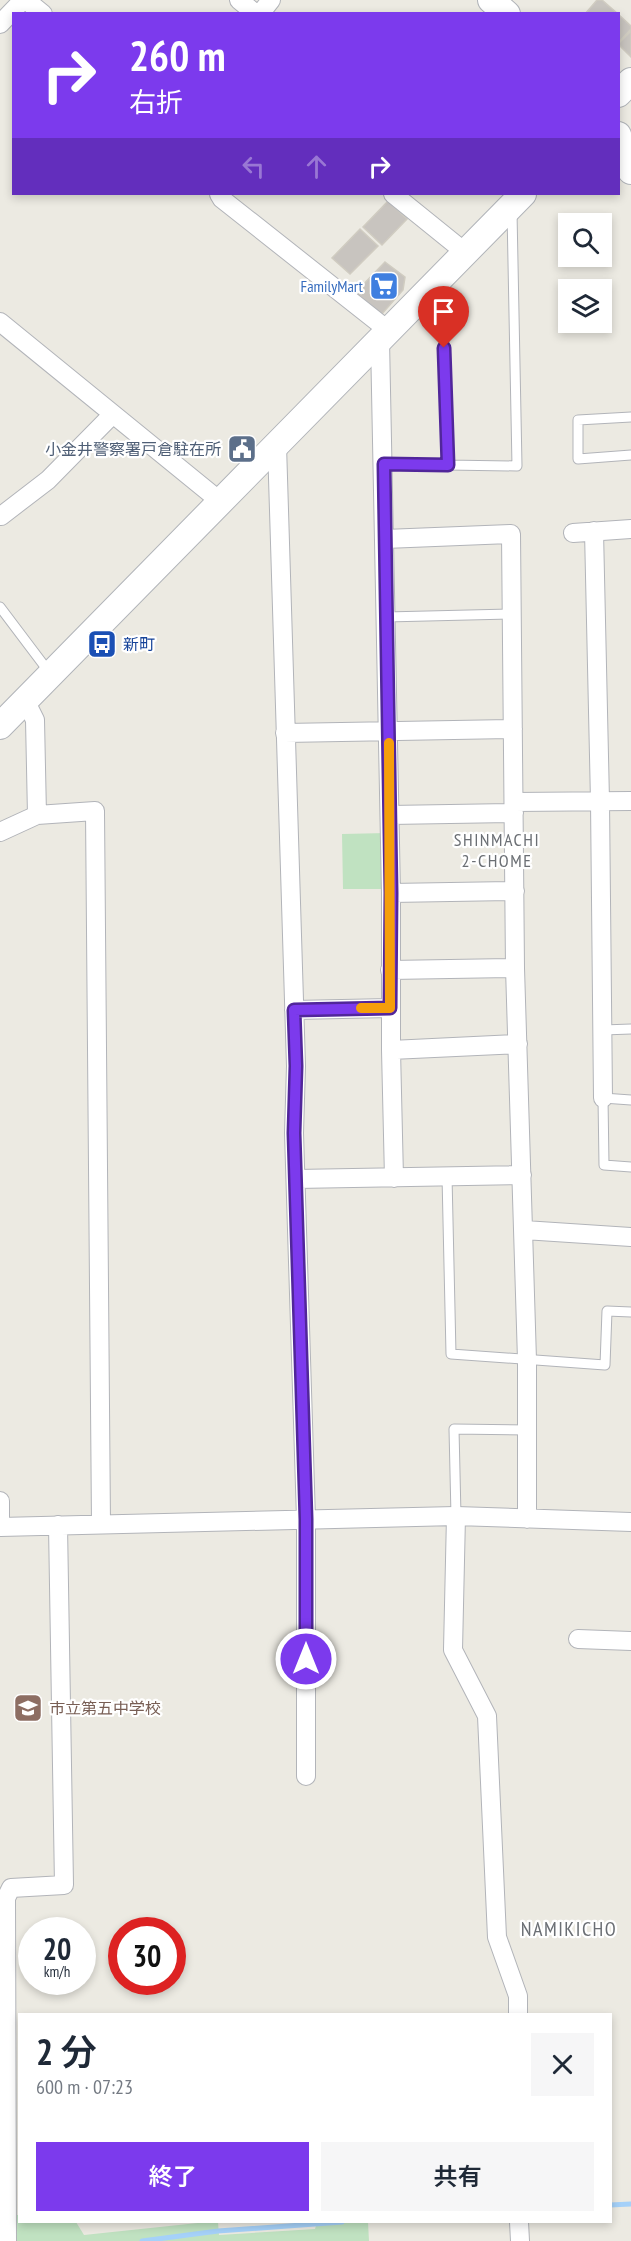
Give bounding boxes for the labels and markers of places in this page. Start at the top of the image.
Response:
supermarket icon: FamilyMart [368,270,400,302]
place label: FamilyMart [301,276,364,296]
pin [418,286,469,348]
public building icon: 小金井警察署戸倉駐在所 [226,433,258,465]
place label: 小金井警察署戸倉駐在所 [45,439,221,459]
bus stop icon: 新町 [86,628,118,660]
place label: 新町 [123,634,155,654]
school or university icon: 市立第五中学校 [12,1692,44,1724]
place label: 市立第五中学校 [49,1698,161,1718]

